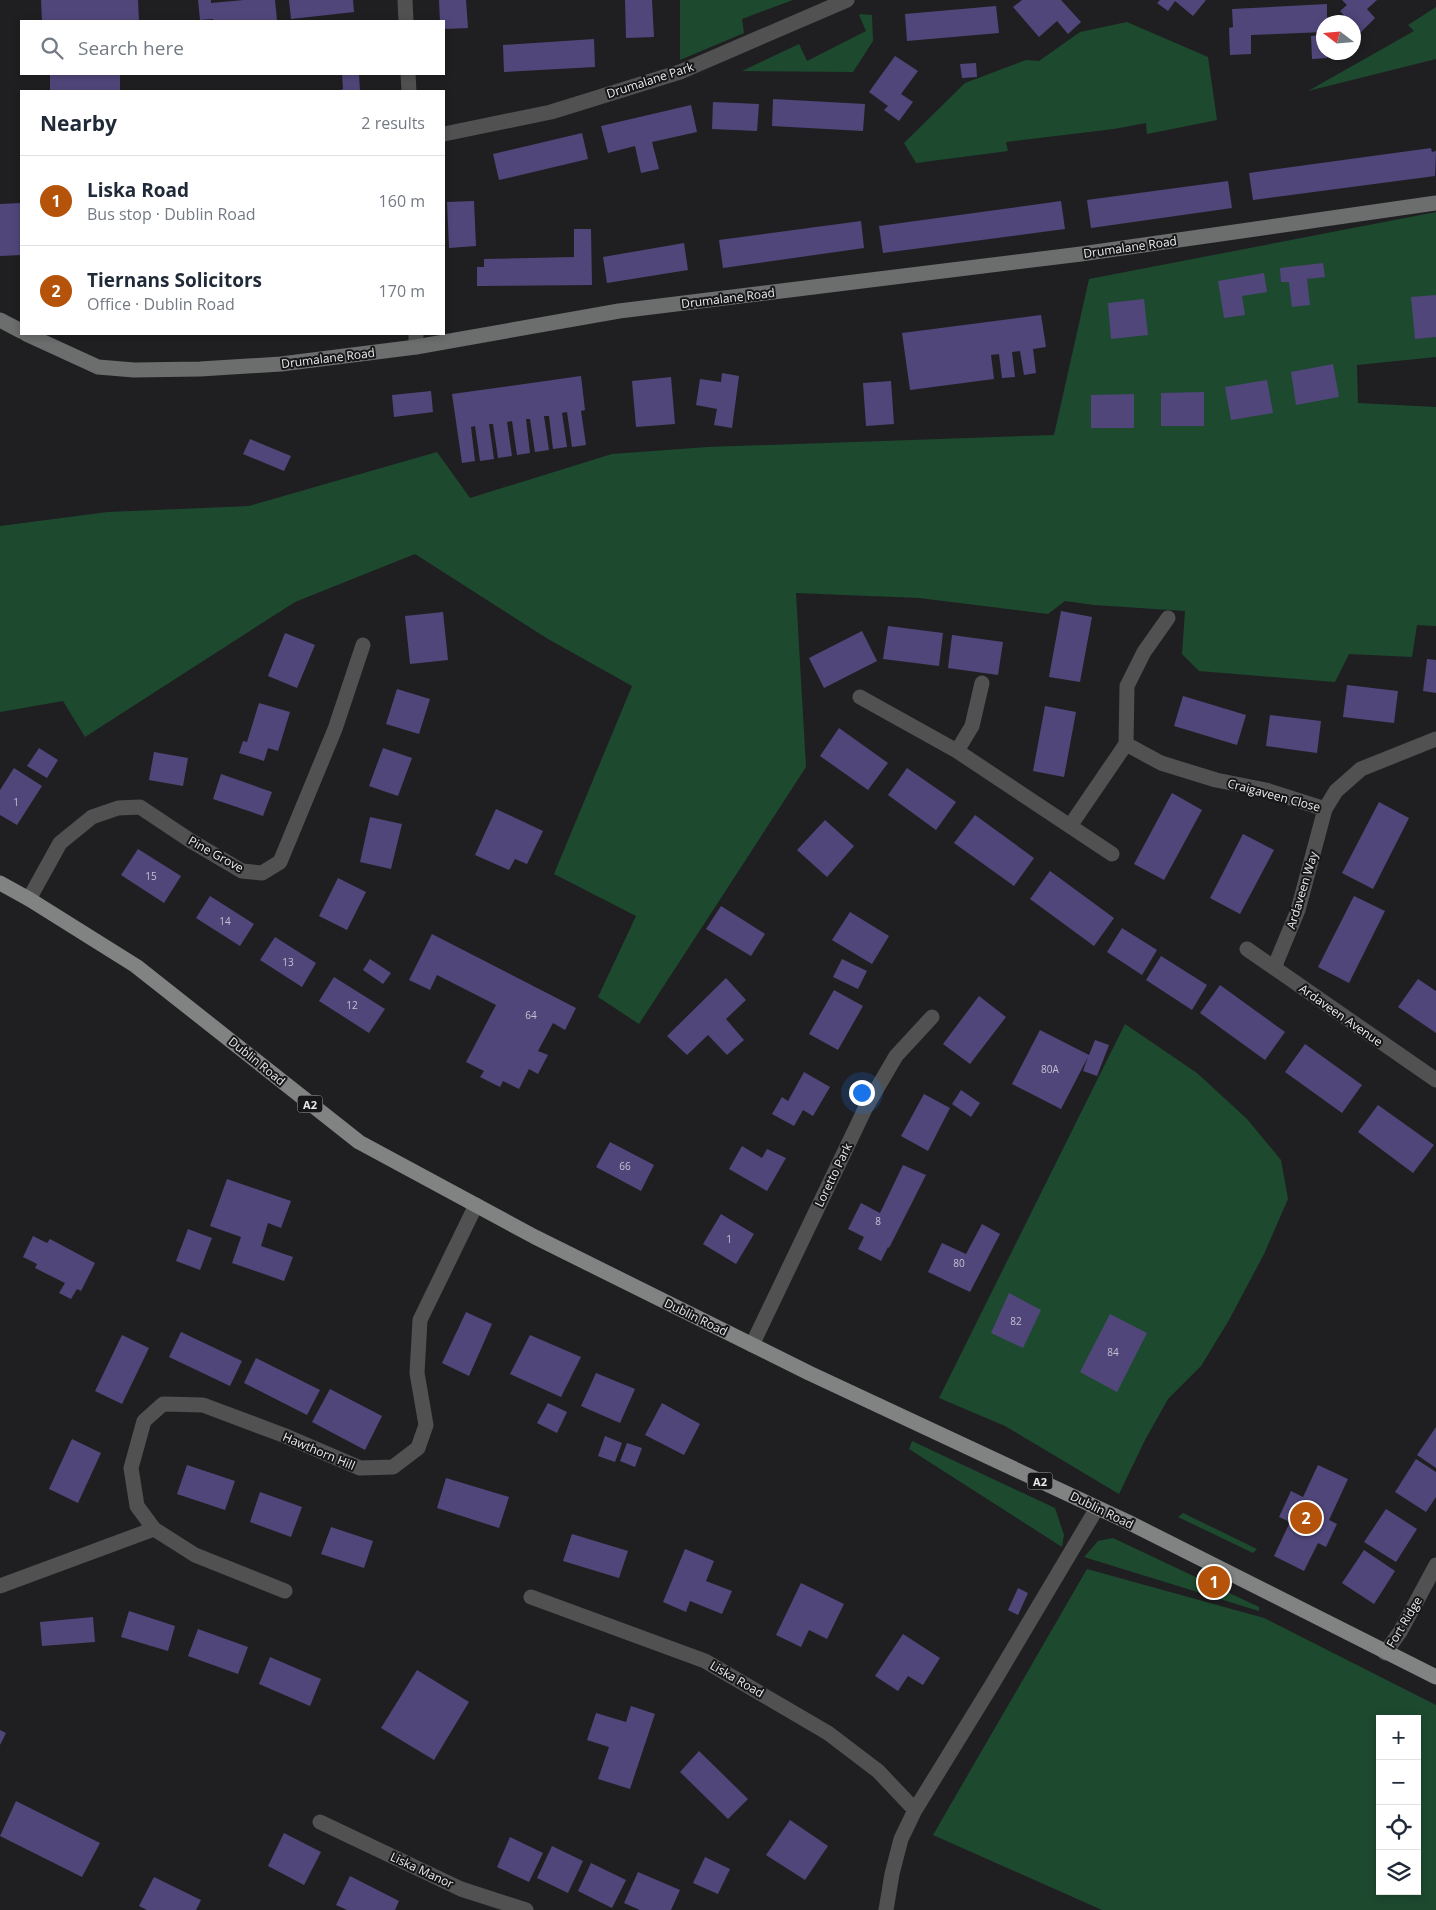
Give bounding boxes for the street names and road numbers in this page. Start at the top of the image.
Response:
street label: Drumalane Park [604,58,696,102]
street label: Drumalane Road [1082,232,1178,262]
street label: Drumalane Road [680,284,776,312]
street label: Drumalane Road [280,344,376,372]
street label: Craigaveen Close [1226,774,1323,816]
street label: Pine Grove [185,832,247,876]
street label: Ardaveen Way [1282,848,1322,931]
street label: Ardaveen Avenue [1296,980,1386,1050]
street label: Dublin Road [225,1033,289,1089]
road number: A2 [298,1096,322,1112]
street label: Loretto Park [810,1140,856,1210]
street label: Dublin Road [661,1294,731,1340]
street label: Hawthorn Hill [280,1428,358,1474]
road number: A2 [1028,1472,1052,1490]
street label: Dublin Road [1067,1487,1137,1533]
street label: Fort Ridge [1382,1593,1426,1651]
street label: Liska Road [707,1657,767,1701]
street label: Liska Manor [388,1848,457,1892]

